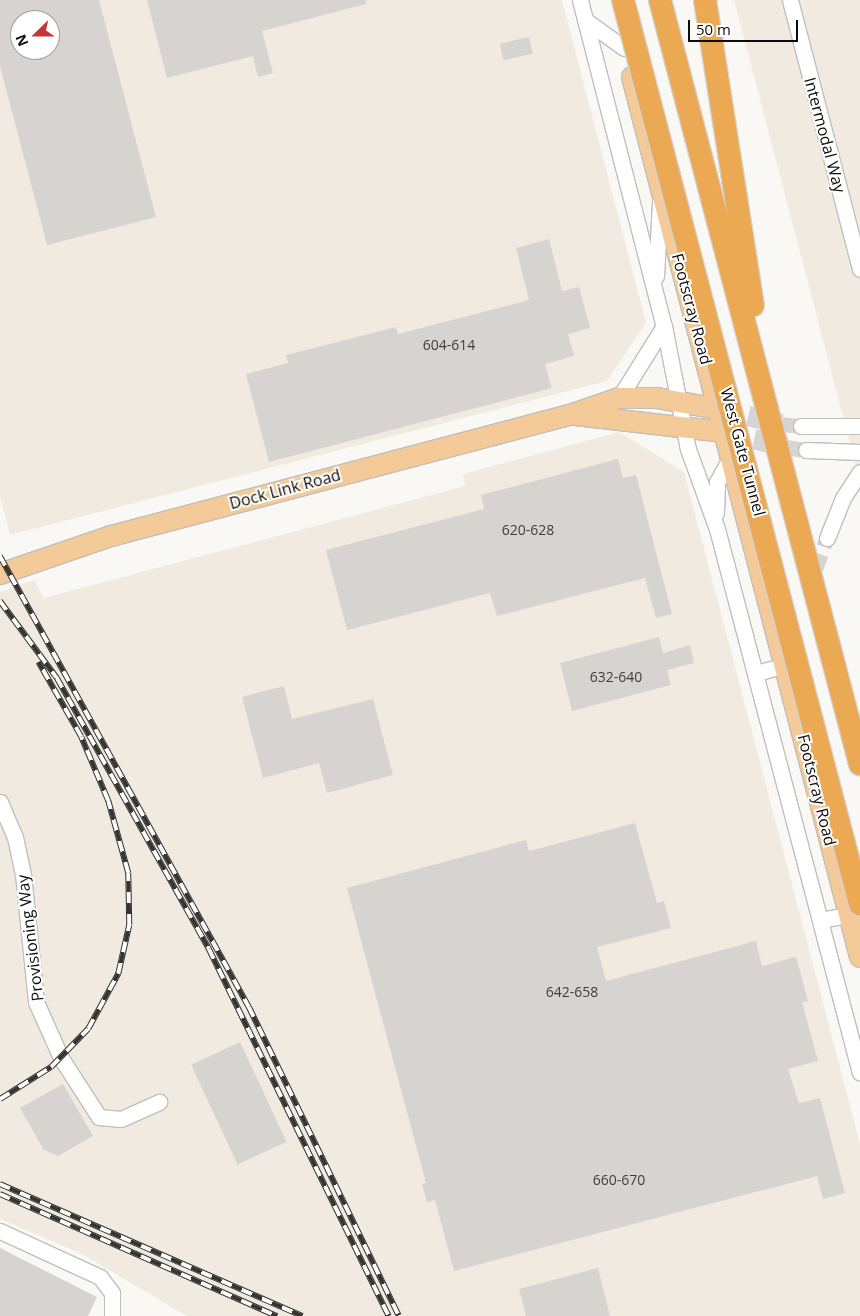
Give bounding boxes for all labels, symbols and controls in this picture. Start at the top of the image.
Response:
north arrow [10,10,60,60]
scale bar [690,10,800,42]
text: 50 m [696,19,731,39]
text: N [11,32,33,49]
street label: Intermodal Way [800,75,850,195]
street label: Footscray Road [668,251,716,367]
house number: 604-614 [423,337,475,353]
street label: West Gate Tunnel [717,386,769,518]
street label: Dock Link Road [227,465,343,513]
house number: 620-628 [502,522,554,538]
house number: 632-640 [590,669,642,685]
street label: Footscray Road [794,732,840,848]
street label: Provisioning Way [13,874,47,1002]
house number: 642-658 [546,984,598,1000]
house number: 660-670 [593,1172,645,1188]

